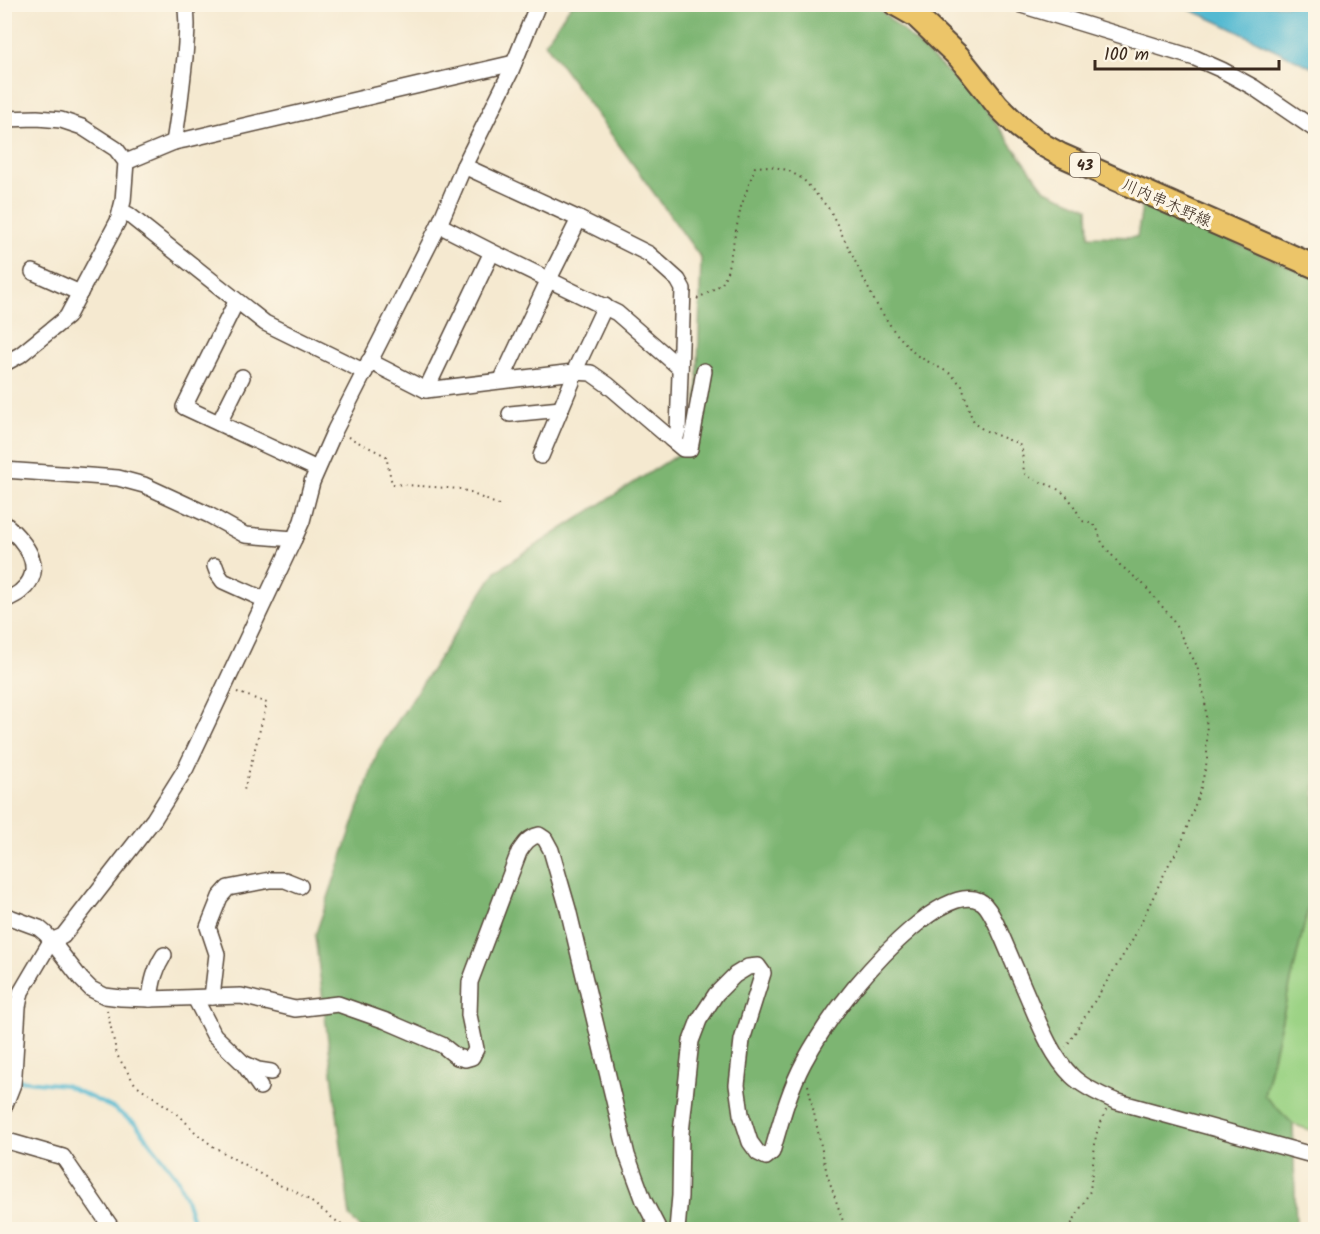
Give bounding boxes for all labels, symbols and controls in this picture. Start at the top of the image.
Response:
scale bar [1095,33,1280,71]
text: 100 m [1104,41,1149,70]
road number: 43 [1070,153,1100,177]
street label: 川内串木野線 [1117,172,1215,234]

